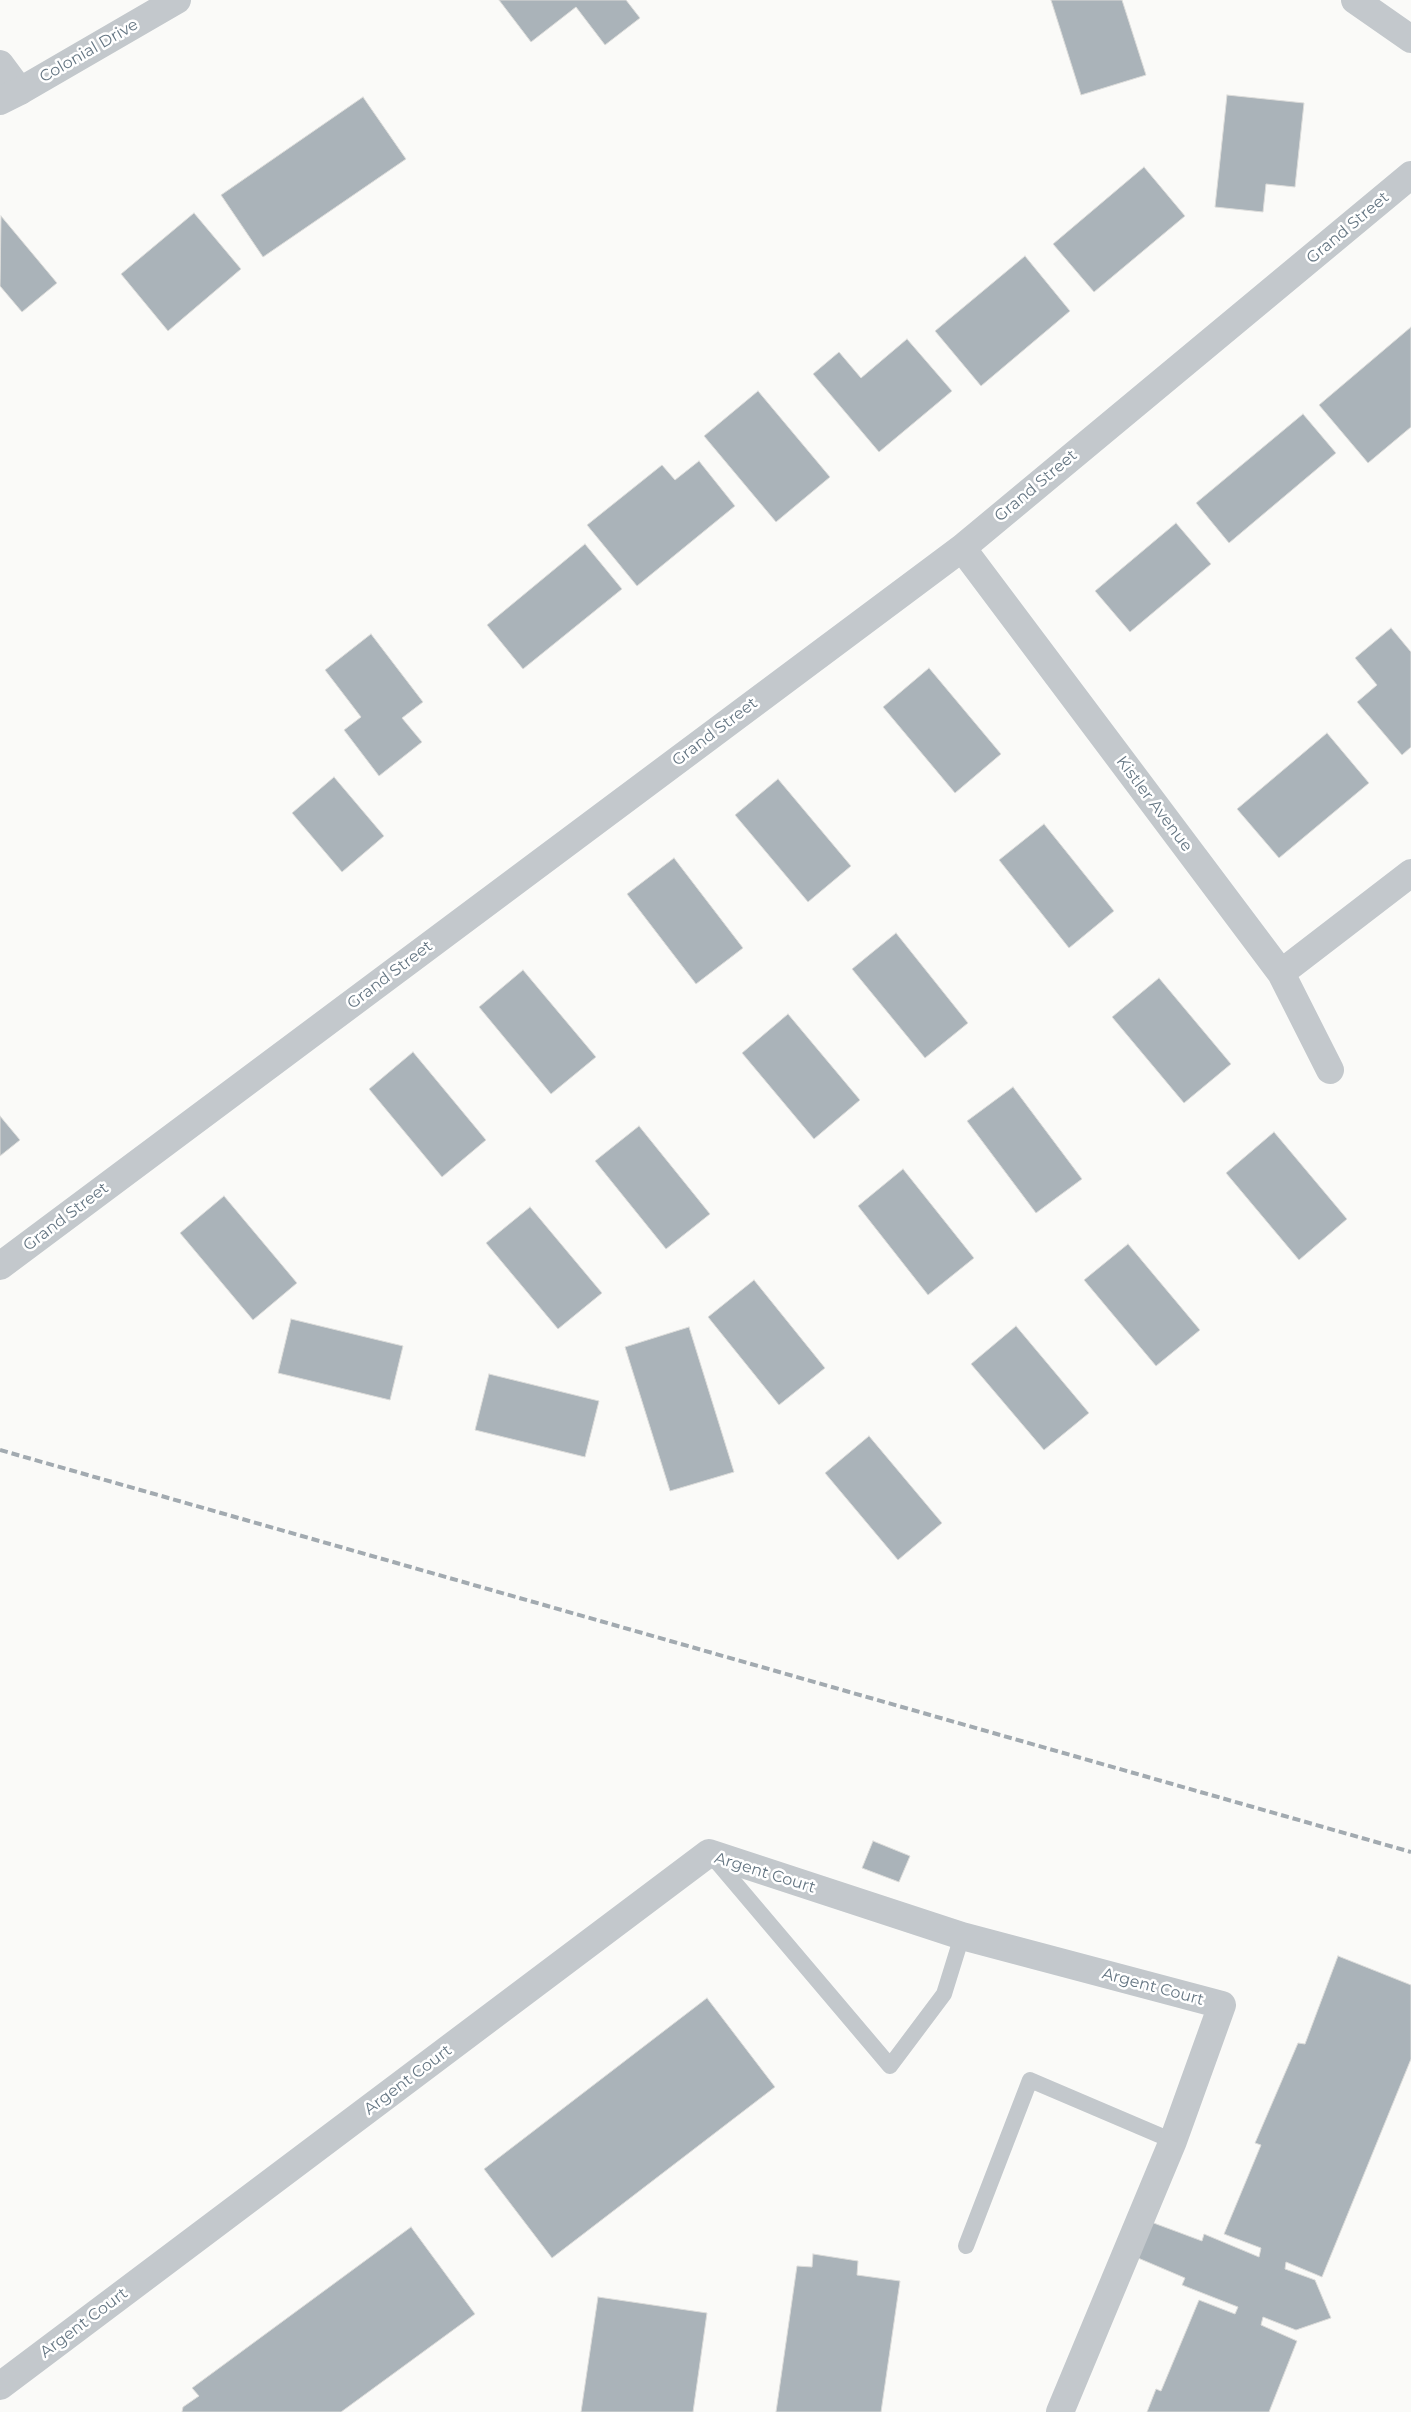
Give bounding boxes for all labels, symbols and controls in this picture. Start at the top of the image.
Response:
street label: Colonial Drive [36,15,142,87]
street label: Grand Street [1303,188,1393,268]
street label: Grand Street [991,446,1081,526]
street label: Grand Street [669,694,761,770]
street label: Kistler Avenue [1112,752,1196,856]
street label: Grand Street [344,937,436,1013]
street label: Grand Street [20,1179,112,1255]
street label: Argent Court [712,1849,818,1897]
street label: Argent Court [1100,1964,1206,2010]
street label: Argent Court [360,2041,456,2119]
street label: Argent Court [36,2284,132,2362]

